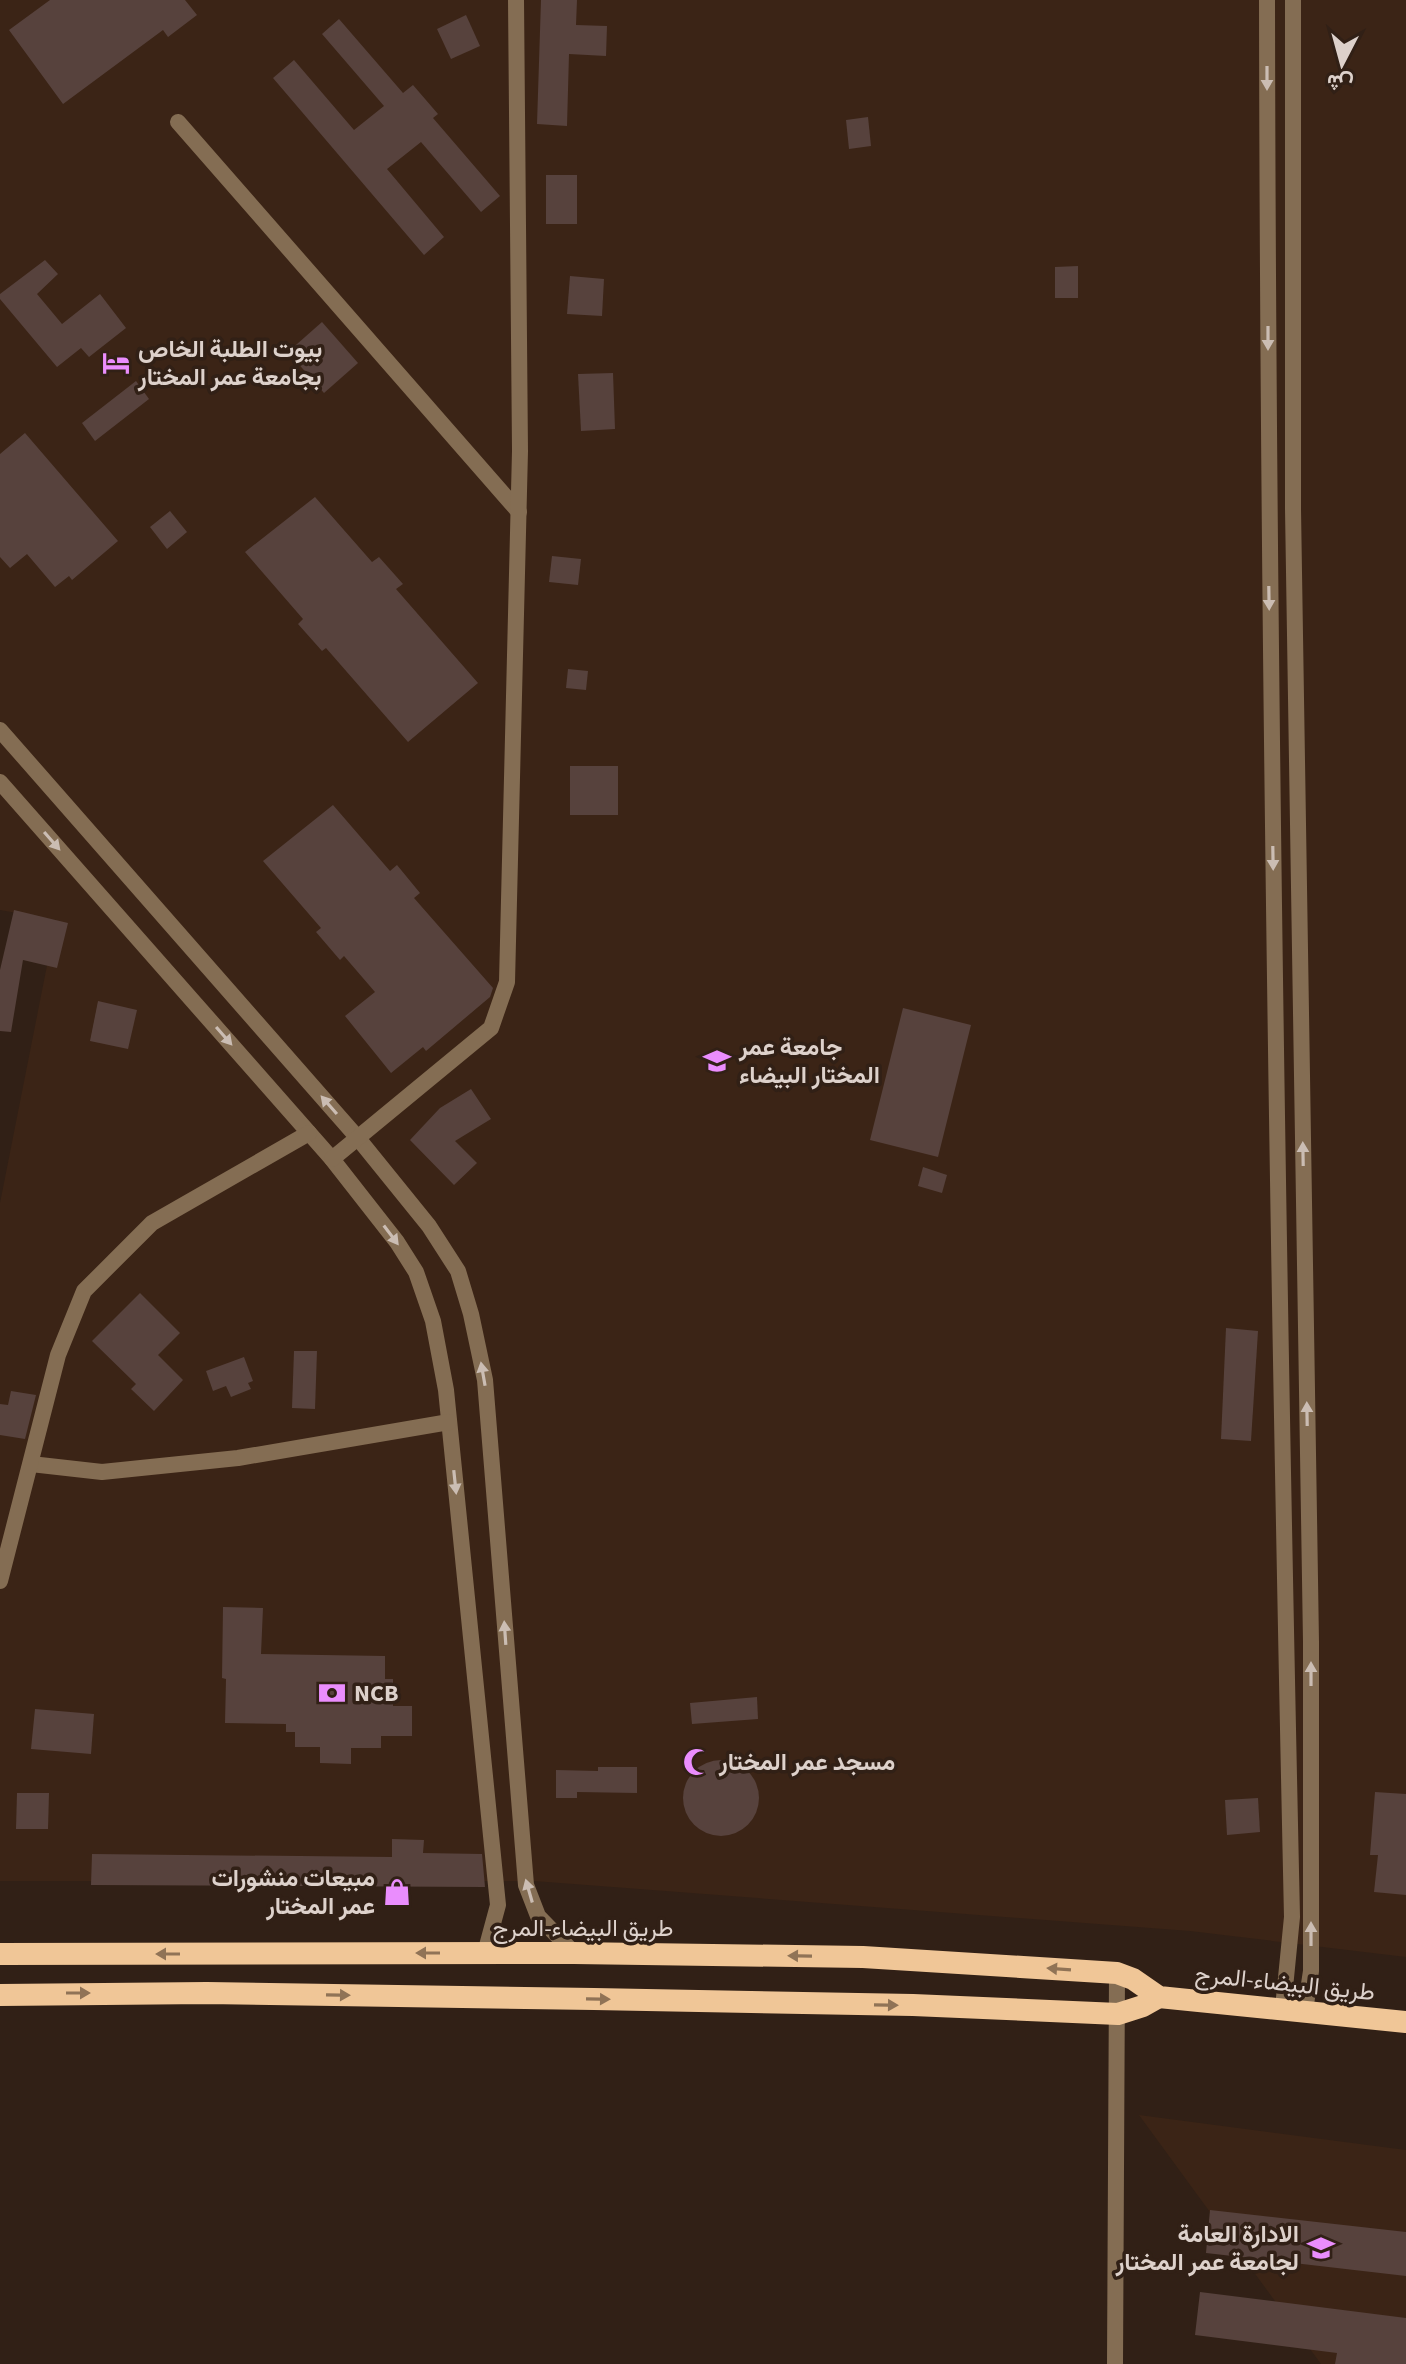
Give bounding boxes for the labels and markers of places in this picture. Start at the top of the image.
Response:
place label: بيوت الطلبة الخاص بجامعة عمر المختار [137,332,322,395]
hotel icon: بيوت الطلبة الخاص بجامعة عمر المختار [101,348,131,378]
place label: جامعة عمر المختار البيضاء [738,1030,880,1093]
school or university icon: جامعة عمر المختار البيضاء [702,1046,732,1076]
place label: NCB [354,1676,398,1711]
bank icon: NCB [317,1678,347,1708]
place label: مسجد عمر المختار [718,1745,895,1780]
mosque icon: مسجد عمر المختار [682,1747,712,1777]
place label: مبيعات منشورات عمر المختار [211,1861,375,1924]
shop icon: مبيعات منشورات عمر المختار [382,1877,412,1907]
place label: الادارة العامة لجامعة عمر المختار [1115,2217,1299,2280]
school or university icon: الادارة العامة لجامعة عمر المختار [1306,2233,1336,2263]

